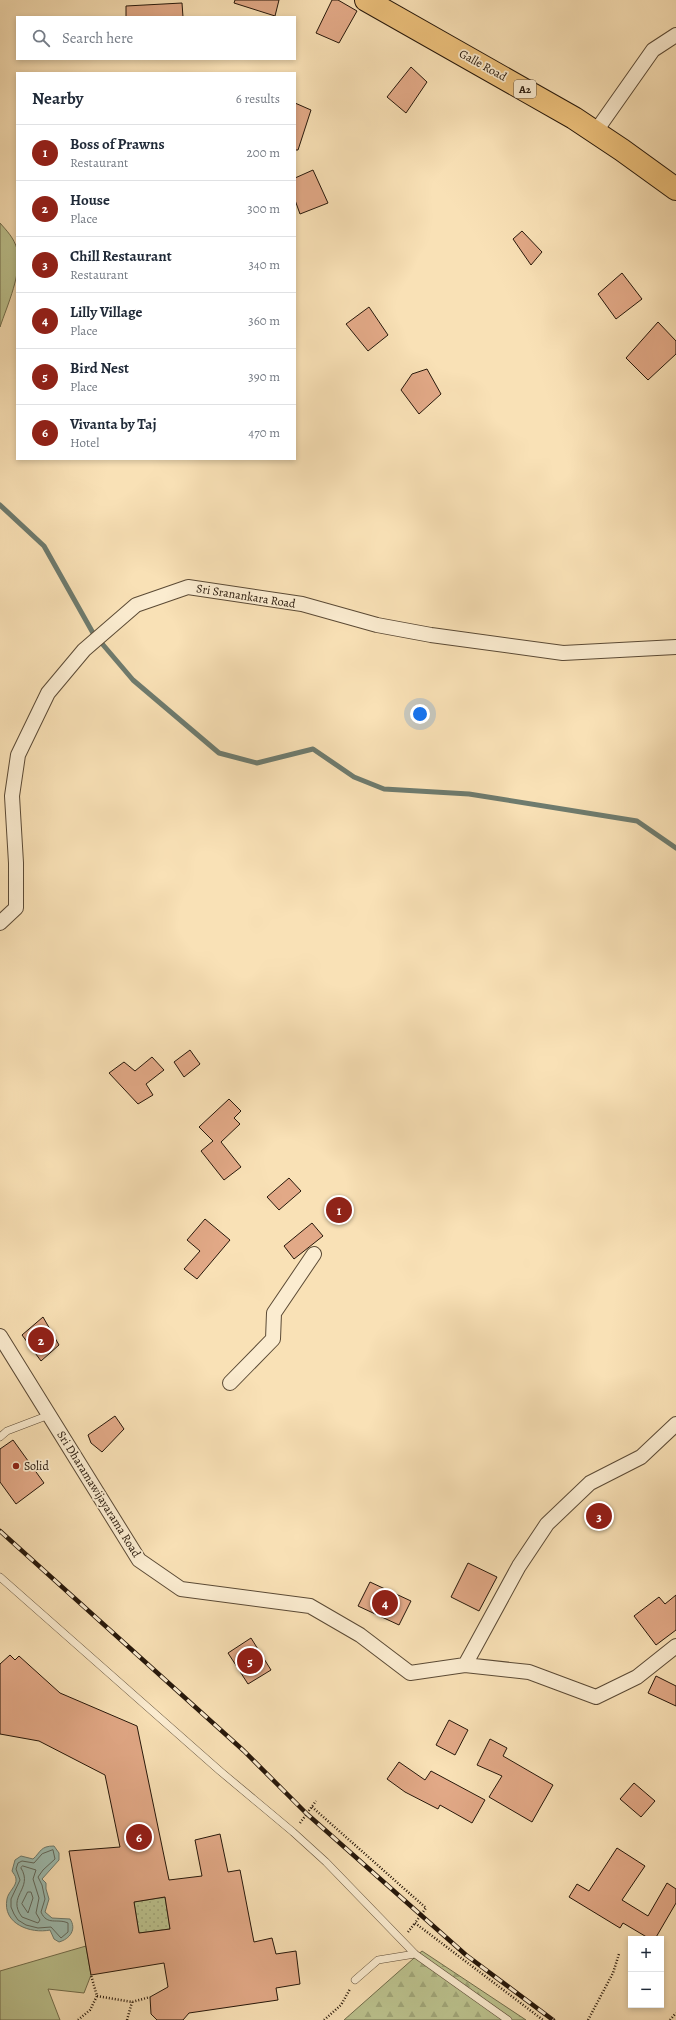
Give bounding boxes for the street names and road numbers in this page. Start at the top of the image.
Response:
street label: Galle Road [456,45,510,85]
road number: A2 [514,80,536,98]
street label: Sri Sranankara Road [195,580,297,612]
street label: Sri Dharamawijayarama Road [53,1428,145,1561]

